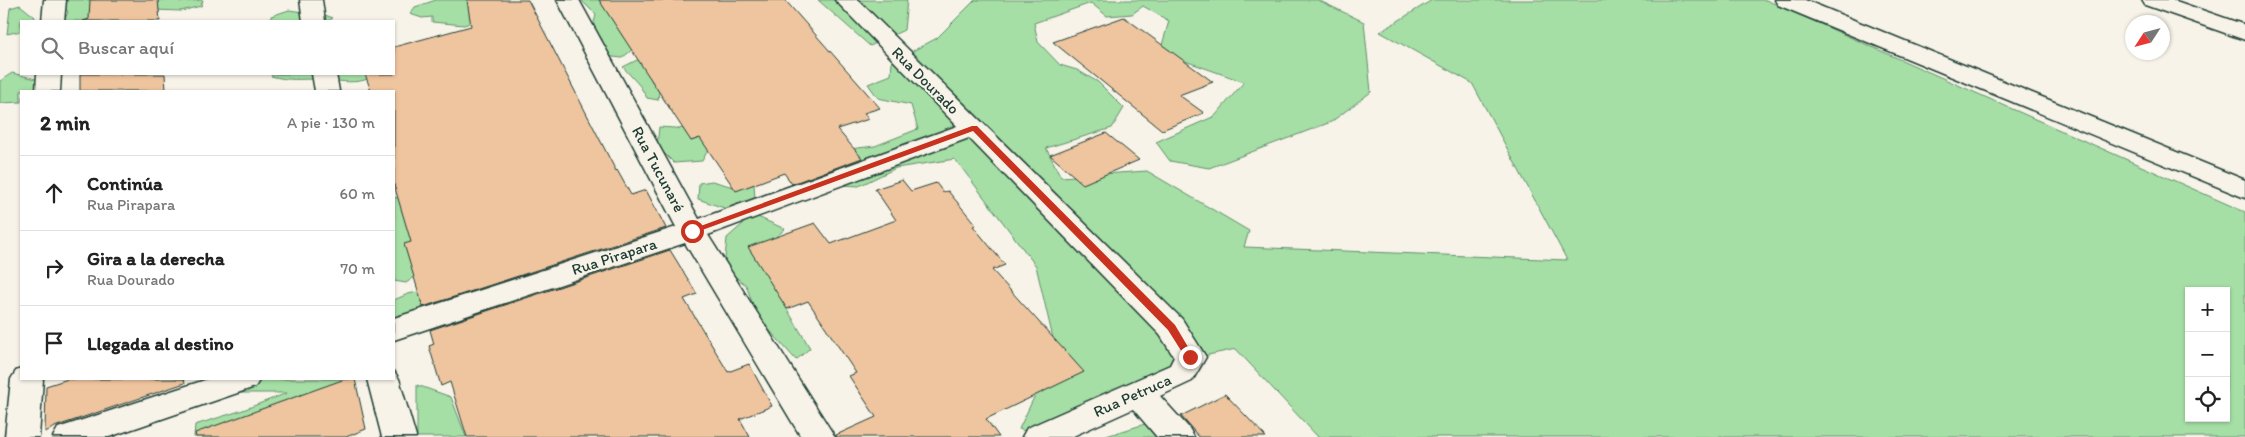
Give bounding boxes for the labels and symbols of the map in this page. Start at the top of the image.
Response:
north arrow [2125,15,2170,60]
street label: Rua Dourado [888,43,963,118]
street label: Rua Tucunaré [628,123,689,215]
route start [681,220,704,243]
street label: Rua Pirapara [569,234,660,279]
route end [1179,346,1202,369]
street label: Rua Petruca [1090,370,1174,421]

